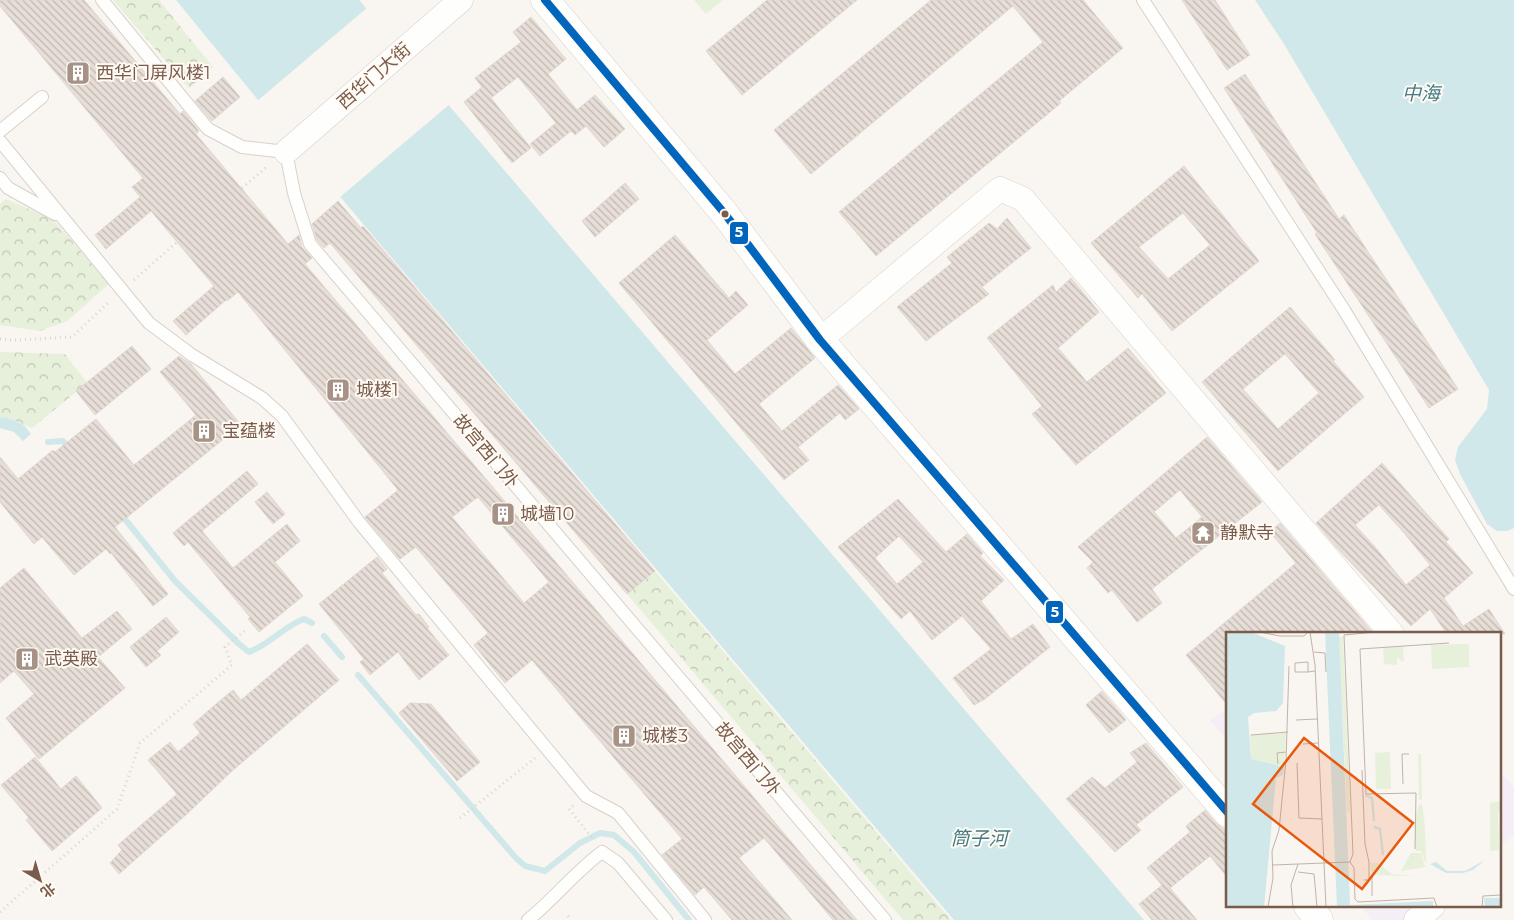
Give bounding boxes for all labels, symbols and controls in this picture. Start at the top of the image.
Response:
street label: 西华门大街 [333,38,415,114]
building icon: 西华门屏风楼1 [65,60,91,86]
place label: 西华门屏风楼1 [96,62,211,84]
water label: 中海 [1402,82,1443,105]
unlabelled marker [720,209,730,219]
line badge: 5 [729,221,749,245]
text: 5 [735,223,743,241]
building icon: 城楼1 [325,377,351,403]
place label: 城楼1 [356,379,399,401]
street label: 故宫西门外 [449,409,523,493]
building icon: 宝蕴楼 [191,418,217,444]
place label: 宝蕴楼 [222,420,276,442]
building icon: 城墙10 [490,501,516,527]
place label: 城墙10 [520,503,574,525]
temple icon: 静默寺 [1190,520,1216,546]
place label: 静默寺 [1220,522,1274,544]
line badge: 5 [1045,600,1064,624]
text: 5 [1051,603,1059,621]
inset map [1226,632,1502,908]
building icon: 武英殿 [14,646,40,672]
place label: 武英殿 [44,648,98,670]
street label: 故宫西门外 [711,717,785,801]
building icon: 城楼3 [611,723,637,749]
place label: 城楼3 [642,725,688,747]
water label: 筒子河 [950,827,1011,850]
north arrow [15,855,65,905]
text: 北 [37,879,59,902]

